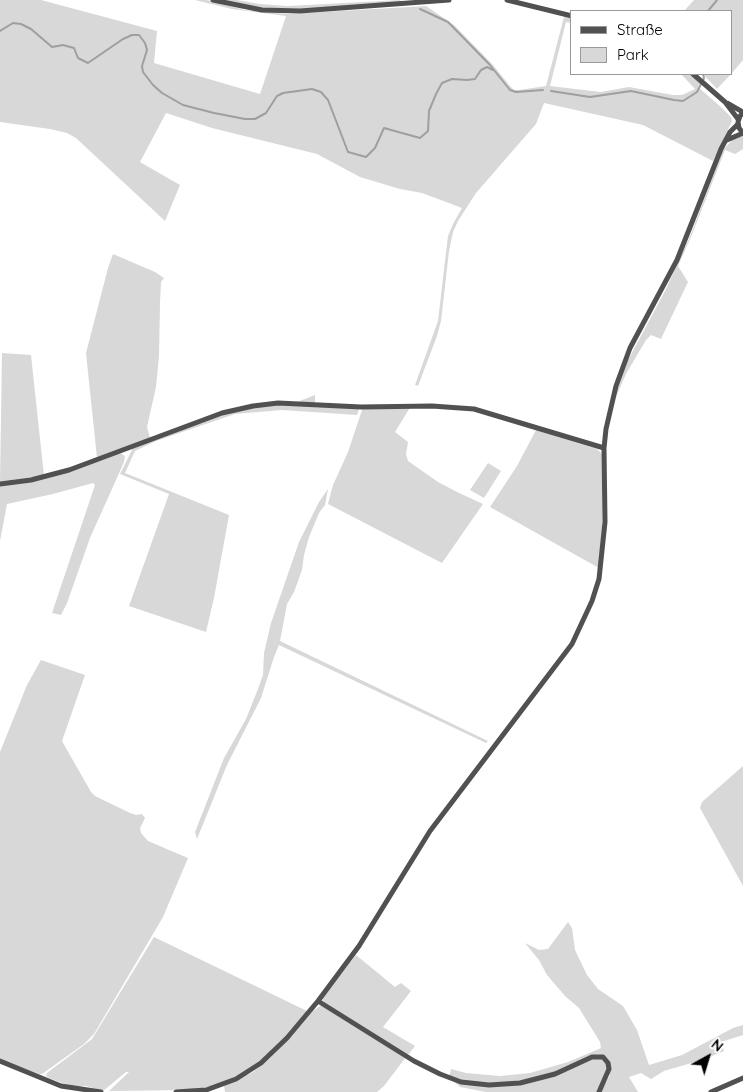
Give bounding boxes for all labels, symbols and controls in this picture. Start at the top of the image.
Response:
legend [570,10,733,75]
text: Straße [617,20,663,39]
text: Park [617,45,649,64]
north arrow [683,1032,733,1082]
text: N [708,1035,727,1056]

